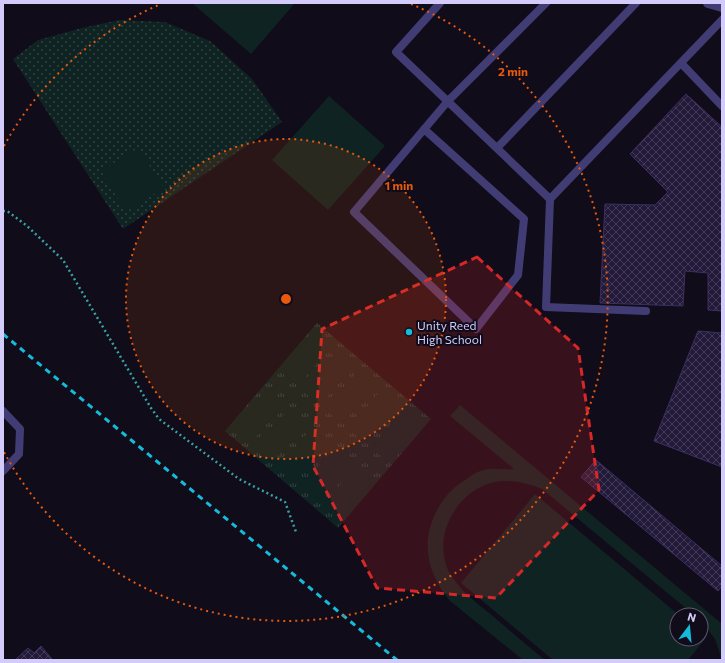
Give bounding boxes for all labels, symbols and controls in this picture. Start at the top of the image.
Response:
text: 2 min [498,64,528,78]
text: 1 min [385,178,413,192]
centre of rings [279,292,293,306]
place label: Unity Reed High School [417,318,482,346]
marker: Unity Reed High School [404,327,414,337]
north arrow [669,607,709,647]
text: N [686,610,698,624]

